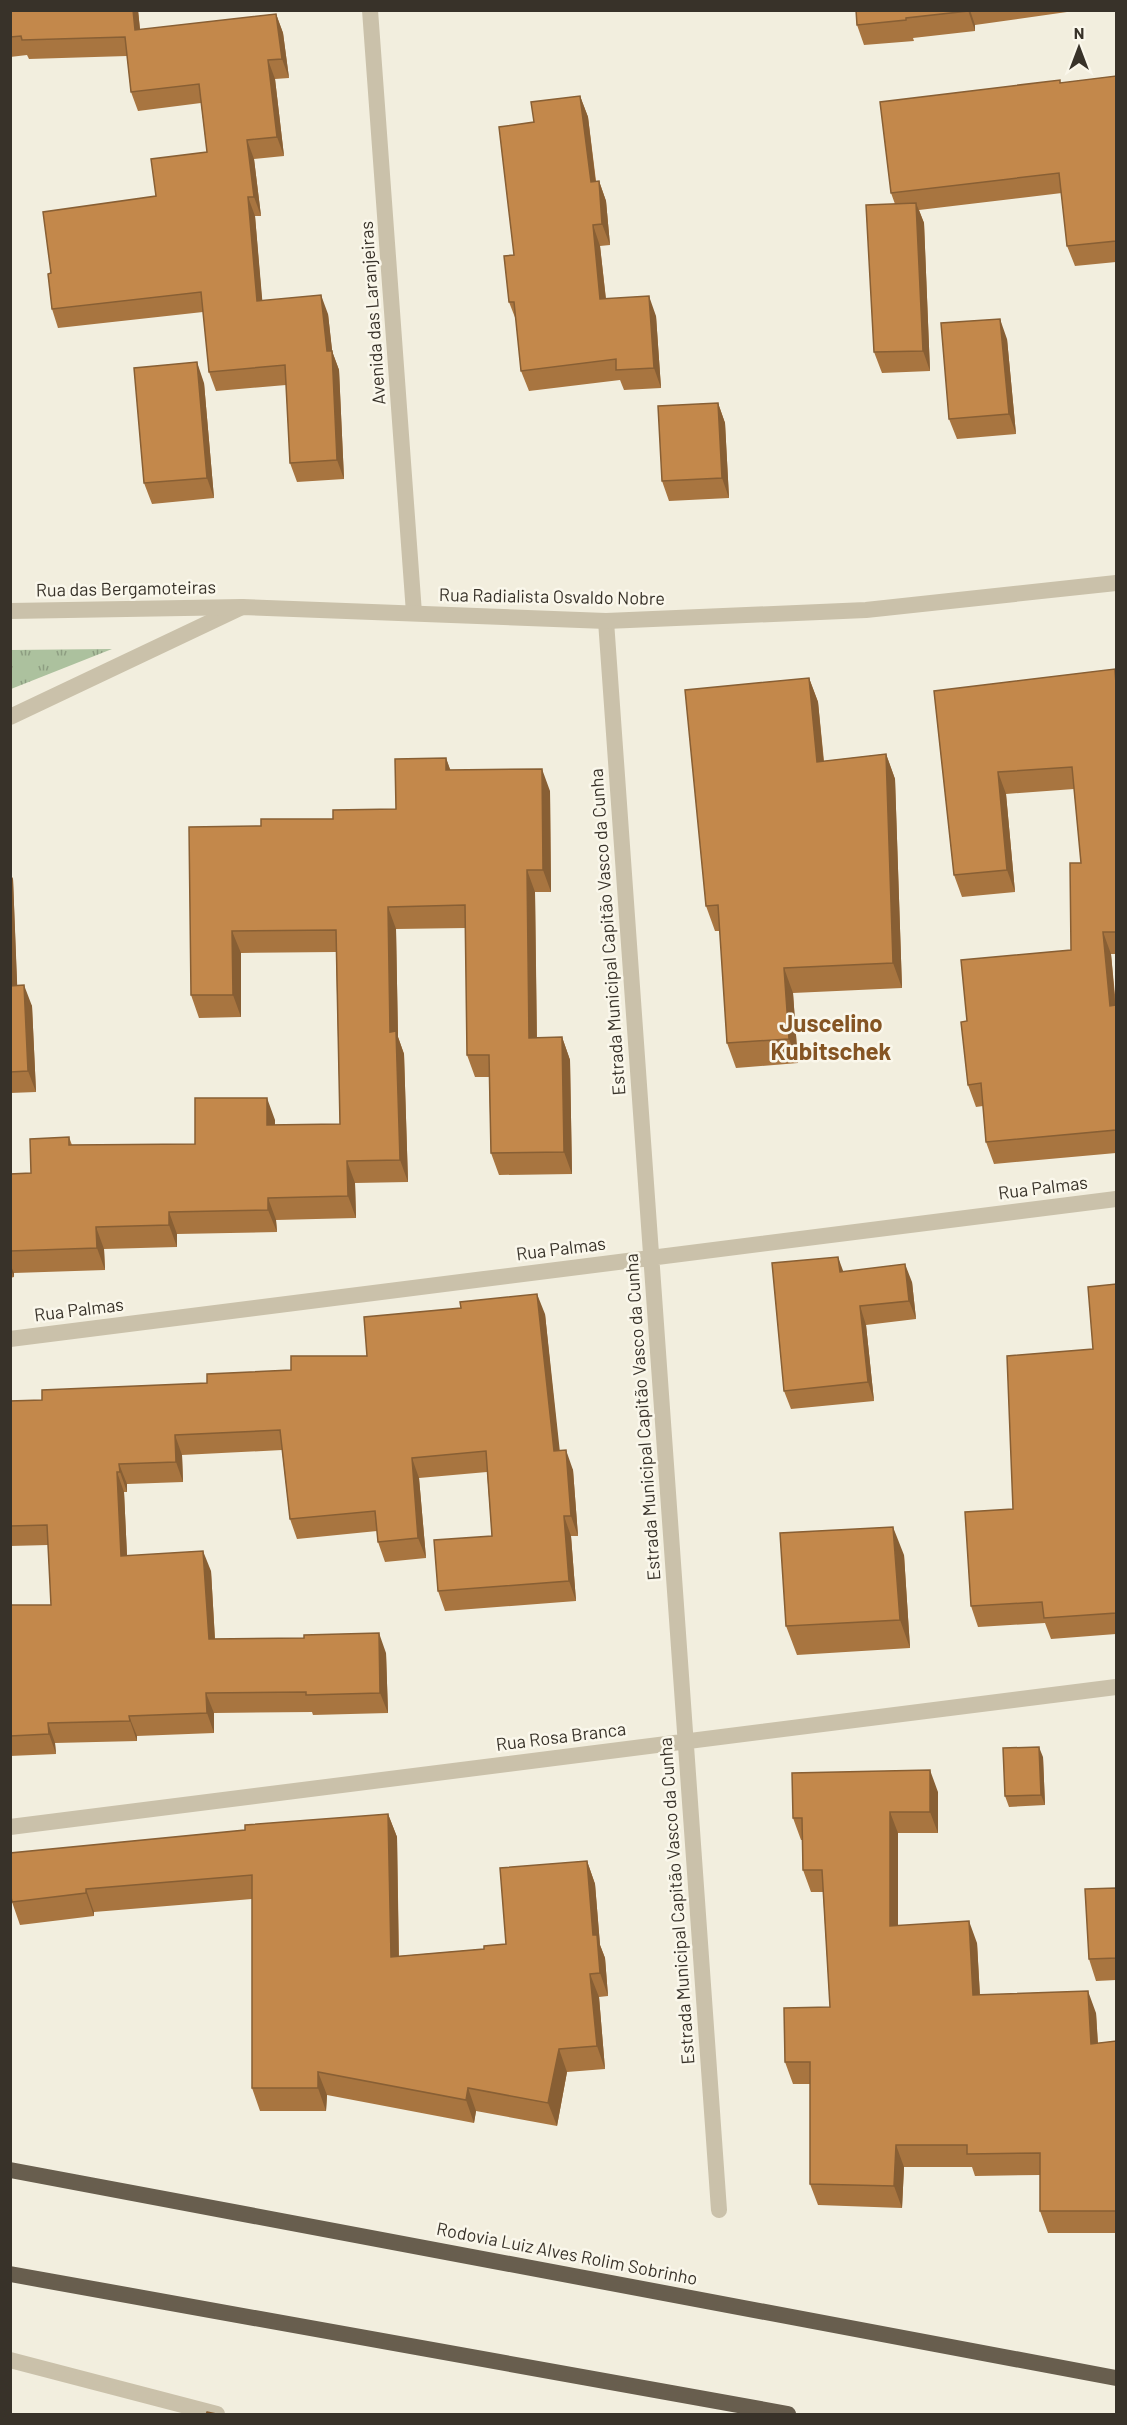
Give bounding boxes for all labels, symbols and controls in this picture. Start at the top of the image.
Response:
north arrow [1049,18,1109,78]
text: N [1074,23,1084,42]
street label: Avenida das Laranjeiras [355,220,389,406]
street label: Rua das Bergamoteiras [36,575,216,601]
street label: Rua Radialista Osvaldo Nobre [439,583,665,609]
street label: Estrada Municipal Capitão Vasco da Cunha [585,768,629,1096]
district label: Juscelino Kubitschek [771,1008,892,1065]
street label: Rua Palmas [997,1171,1089,1203]
street label: Rua Palmas [515,1232,607,1264]
street label: Estrada Municipal Capitão Vasco da Cunha [620,1253,664,1581]
street label: Rua Palmas [33,1293,125,1325]
street label: Rua Rosa Branca [495,1717,627,1755]
street label: Estrada Municipal Capitão Vasco da Cunha [654,1737,698,2065]
street label: Rodovia Luiz Alves Rolim Sobrinho [435,2217,700,2289]

